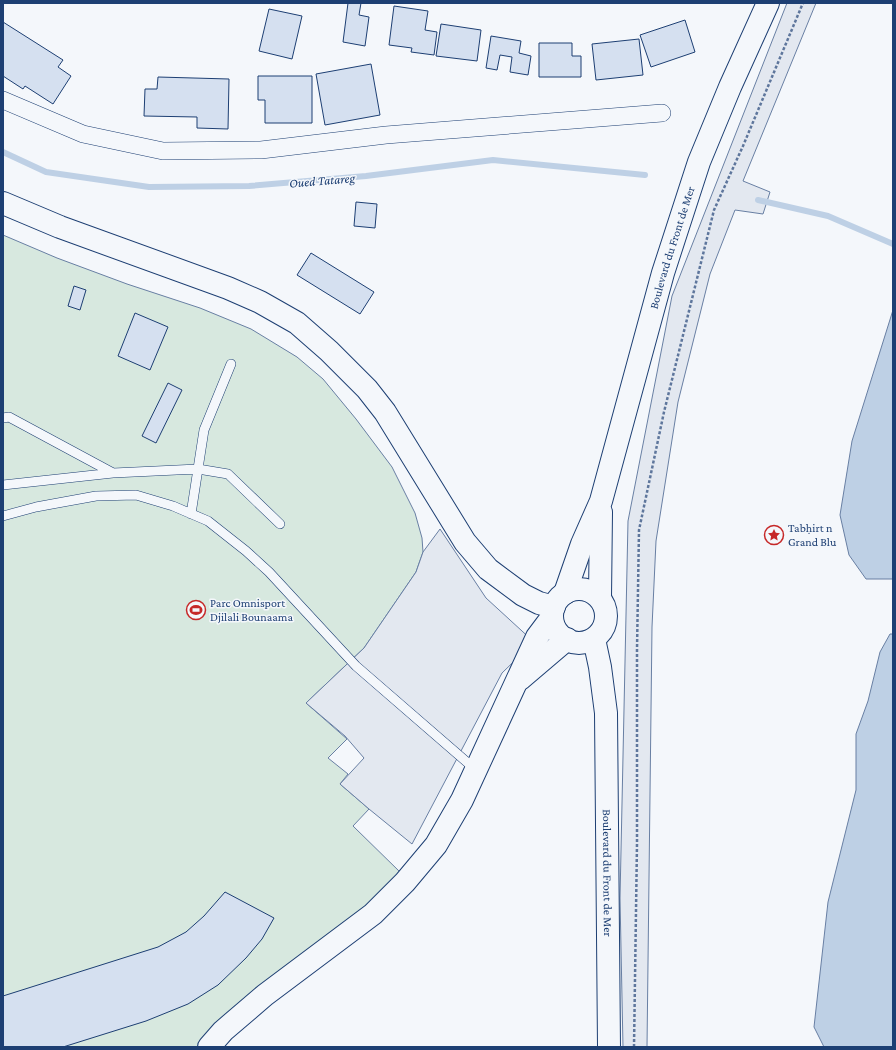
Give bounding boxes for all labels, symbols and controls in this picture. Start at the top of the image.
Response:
water label: Oued Tatareg [288,170,357,191]
street label: Boulevard du Front de Mer [647,184,698,311]
place label: Tabḥirt n Grand Blu [788,521,837,549]
place icon: Tabḥirt n Grand Blu [763,524,785,546]
place label: Parc Omnisport Djilali Bounaama [210,596,293,624]
sports icon: Parc Omnisport Djilali Bounaama [185,599,207,621]
street label: Boulevard du Front de Mer [600,809,615,938]

